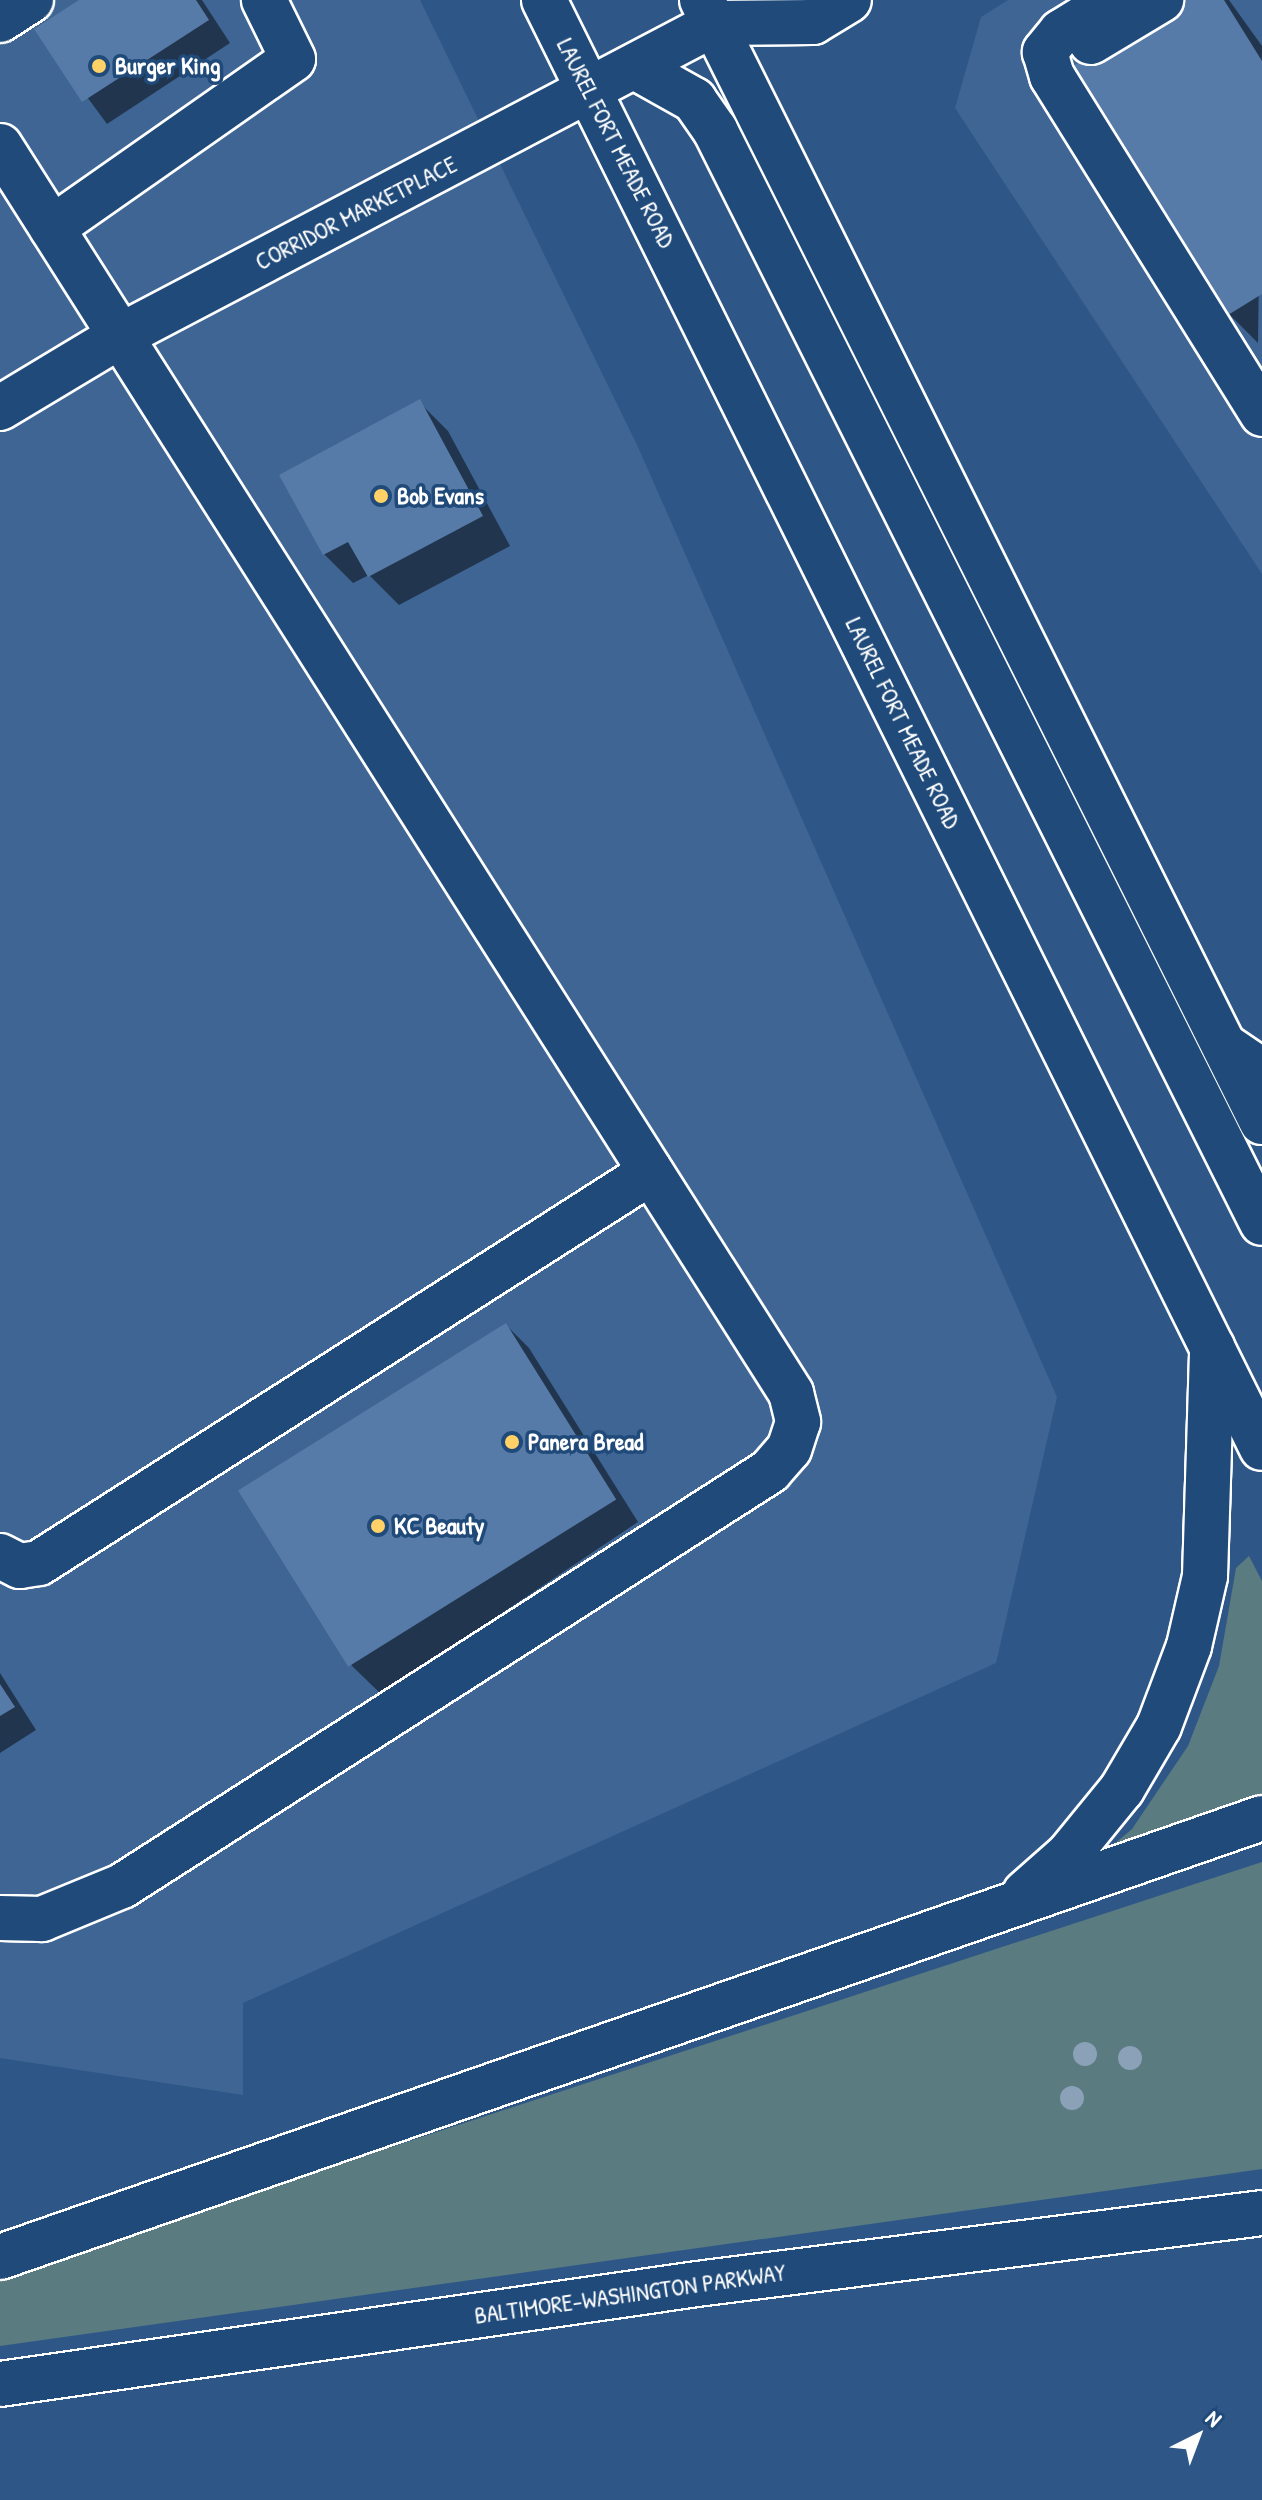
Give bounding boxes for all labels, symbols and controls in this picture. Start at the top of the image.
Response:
street label: LAUREL FORT MEADE ROAD [551,33,681,253]
place label: Burger King [115,52,220,80]
marker: Burger King [90,57,108,75]
street label: CORRIDOR MARKETPLACE [250,150,462,276]
place label: Bob Evans [397,482,484,510]
marker: Bob Evans [372,487,390,505]
street label: LAUREL FORT MEADE ROAD [839,613,967,833]
place label: Panera Bread [528,1428,643,1456]
marker: Panera Bread [503,1433,521,1451]
place label: KC Beauty [394,1512,484,1540]
marker: KC Beauty [369,1517,387,1535]
street label: BALTIMORE-WASHINGTON PARKWAY [473,2258,787,2330]
north arrow [1158,2396,1238,2476]
text: N [1200,2403,1228,2433]

